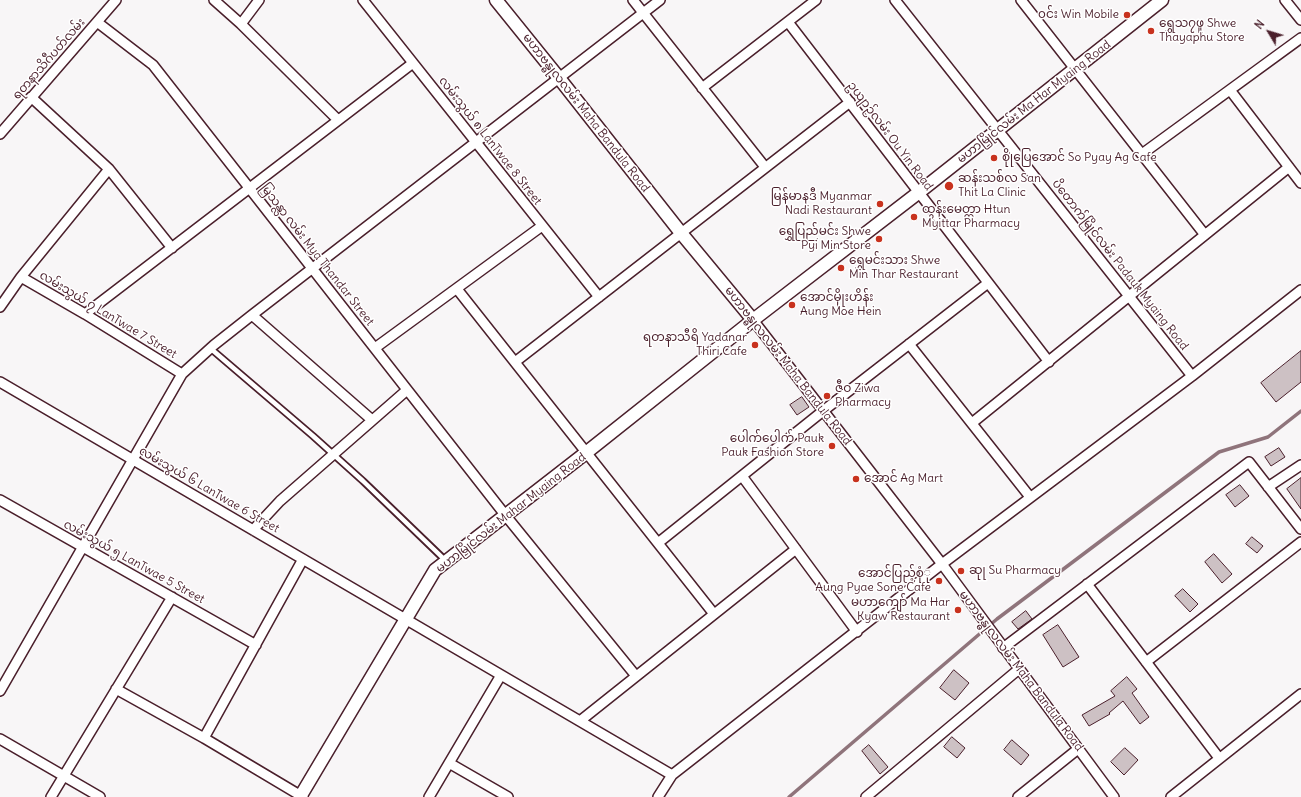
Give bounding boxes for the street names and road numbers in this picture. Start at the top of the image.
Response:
street label: ရတနာသိဂီပတ်လမ်း [10,15,88,103]
street label: မဟာဗန္ဓုလလမ်း Maha Bandula Road [520,31,652,195]
street label: မဟာမြိုင်လမ်း Ma Har Myaing Road [954,38,1114,166]
street label: လမ်းသွယ် ၈ LanTwae 8 Street [435,74,545,208]
street label: ဥယျာဉ်လမ်း Ou Yin Road [844,79,936,193]
street label: ပိတောက်မြိုင်လမ်း Padauk Myaing Road [1049,177,1191,353]
street label: မြသန္လာ လမ်း Mya Thandar Street [257,181,377,329]
street label: လမ်းသွယ် ၇ LanTwae 7 Street [37,268,179,362]
street label: မဟာဗန္ဓုလလမ်း Maha Bandula Road [722,284,854,448]
street label: လမ်းသွယ် ၆ LanTwae 6 Street [136,444,282,536]
street label: မဟာမြိုင်လမ်း Mahar Myaing Road [433,450,589,576]
street label: လမ်းသွယ် ၅ LanTwae 5 Street [61,517,207,607]
street label: မဟာဗန္ဓုလလမ်း Maha Bandula Road [956,588,1086,754]

